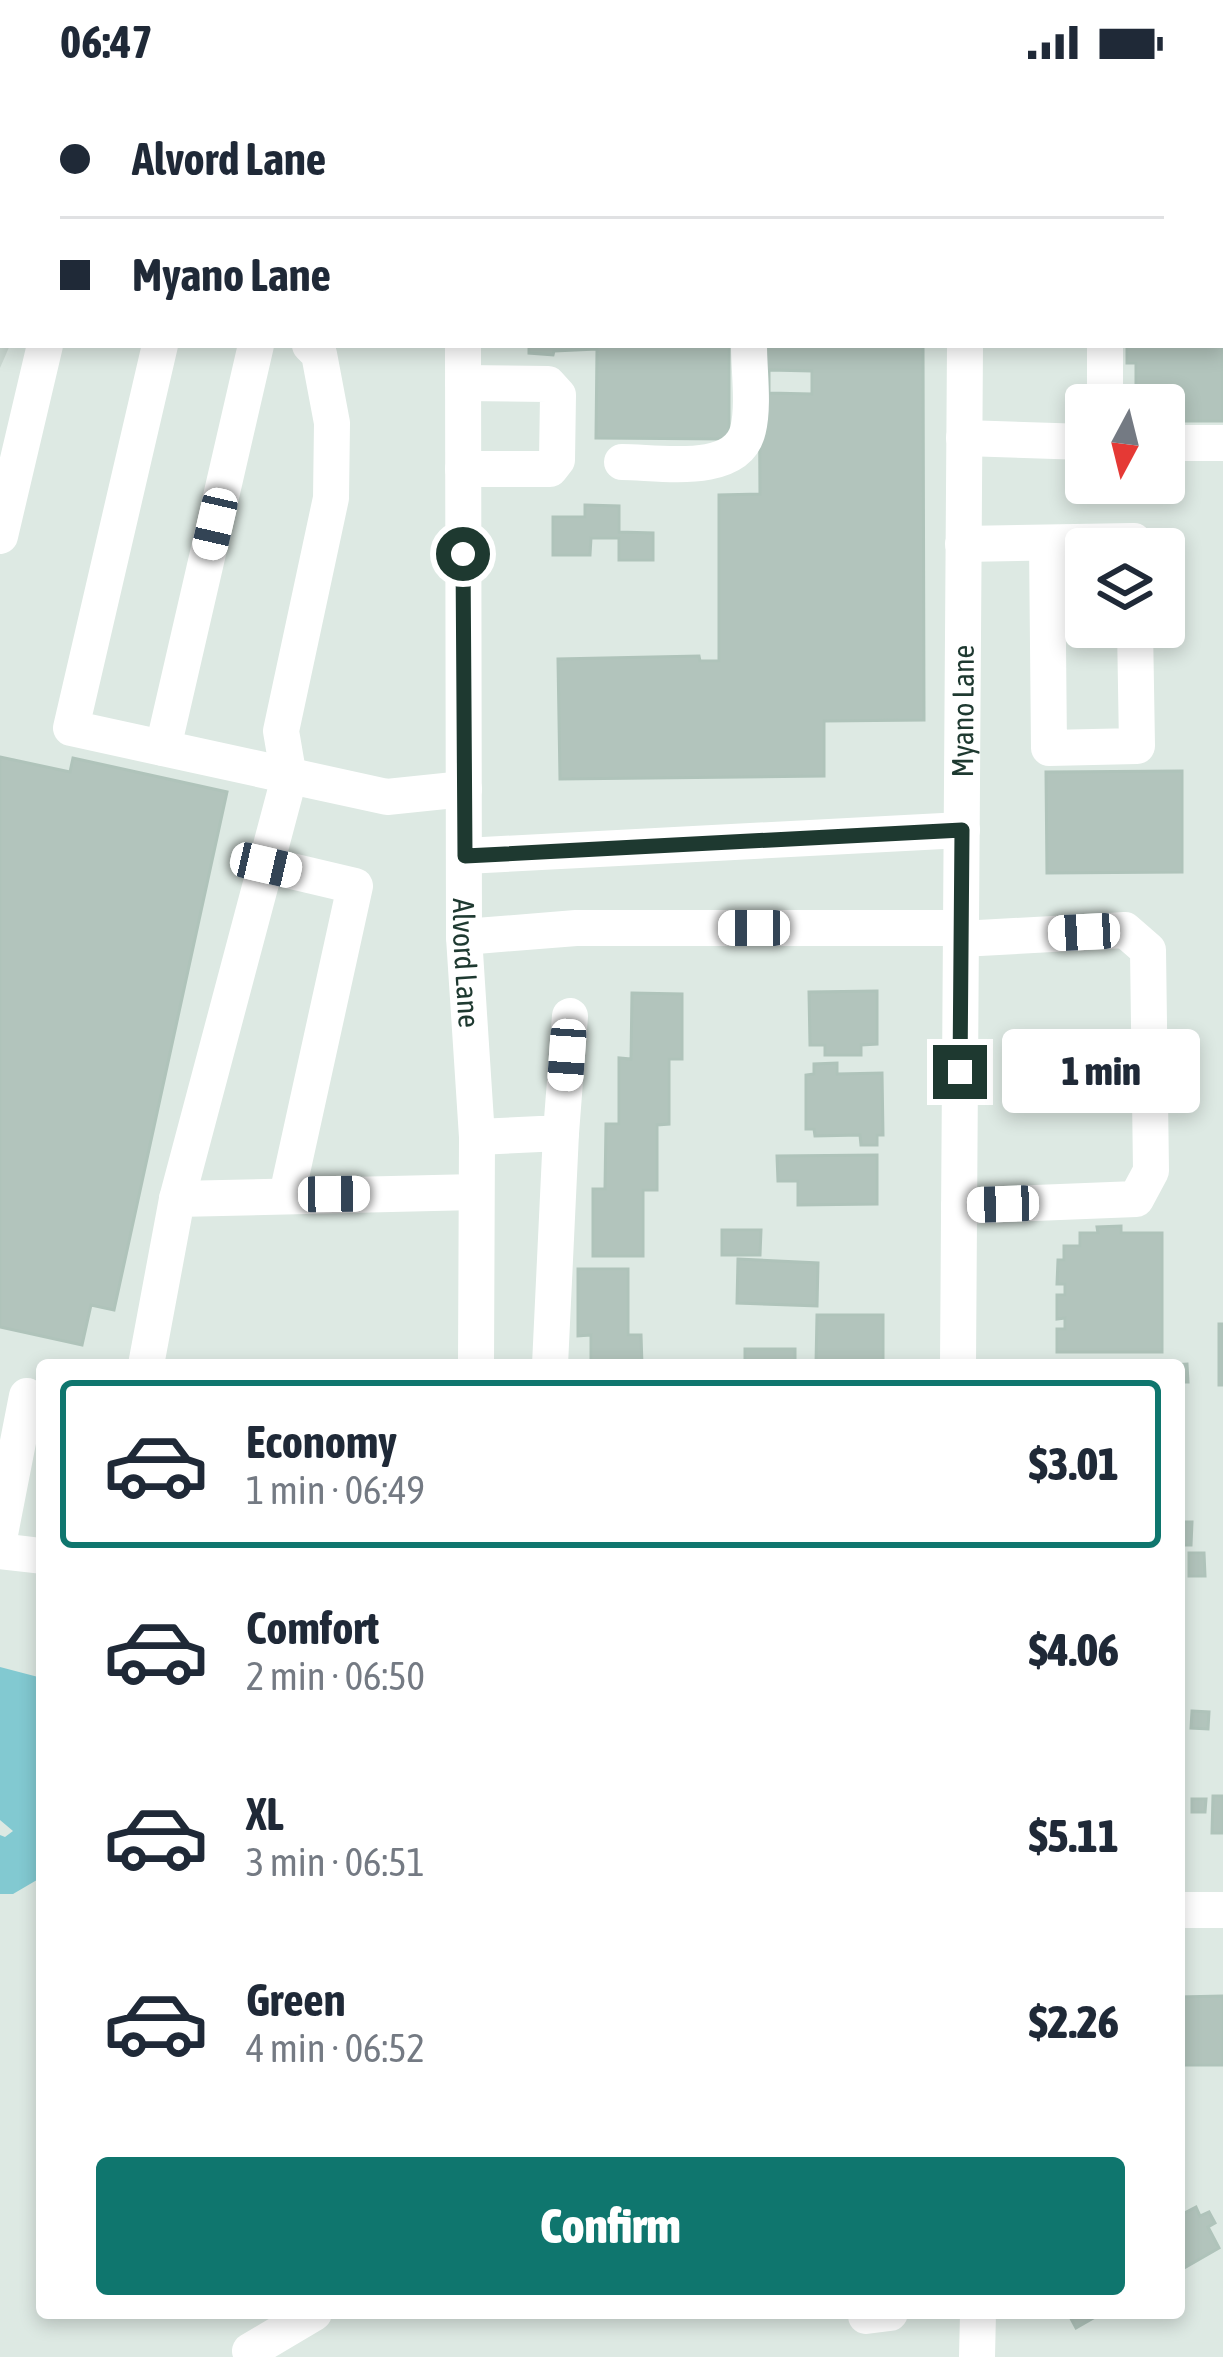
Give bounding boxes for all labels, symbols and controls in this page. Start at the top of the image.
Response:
text: 06:47 [60,16,153,68]
text: Alvord Lane [132,133,326,185]
text: Myano Lane [132,249,331,301]
north arrow [1065,384,1185,504]
map controls [1065,384,1185,648]
car [189,485,241,563]
route start [436,527,490,581]
button: layers [1065,528,1185,648]
street label: Myano Lane [945,645,980,777]
car [227,839,305,891]
street label: Alvord Lane [447,898,487,1029]
car [718,910,790,946]
car [1047,912,1121,952]
car [547,1018,587,1092]
callout: 1 min [1002,1030,1200,1114]
route end [933,1045,987,1099]
text: 1 min [1061,1049,1141,1093]
car [298,1175,370,1213]
car [966,1185,1040,1223]
icon: car [102,1410,210,1518]
text: Economy [246,1416,397,1468]
text: $3.01 [1029,1438,1119,1490]
text: 1 min · 06:49 [246,1468,425,1512]
icon: car [102,1596,210,1704]
text: Comfort [246,1602,379,1654]
text: $4.06 [1029,1624,1119,1676]
text: 2 min · 06:50 [246,1654,425,1698]
icon: car [102,1782,210,1890]
text: XL [246,1788,284,1840]
text: $5.11 [1029,1810,1119,1862]
text: 3 min · 06:51 [246,1840,425,1884]
icon: car [102,1968,210,2076]
text: Green [246,1974,346,2026]
text: $2.26 [1029,1996,1119,2048]
text: 4 min · 06:52 [246,2026,425,2070]
button: Confirm [96,2157,1125,2295]

